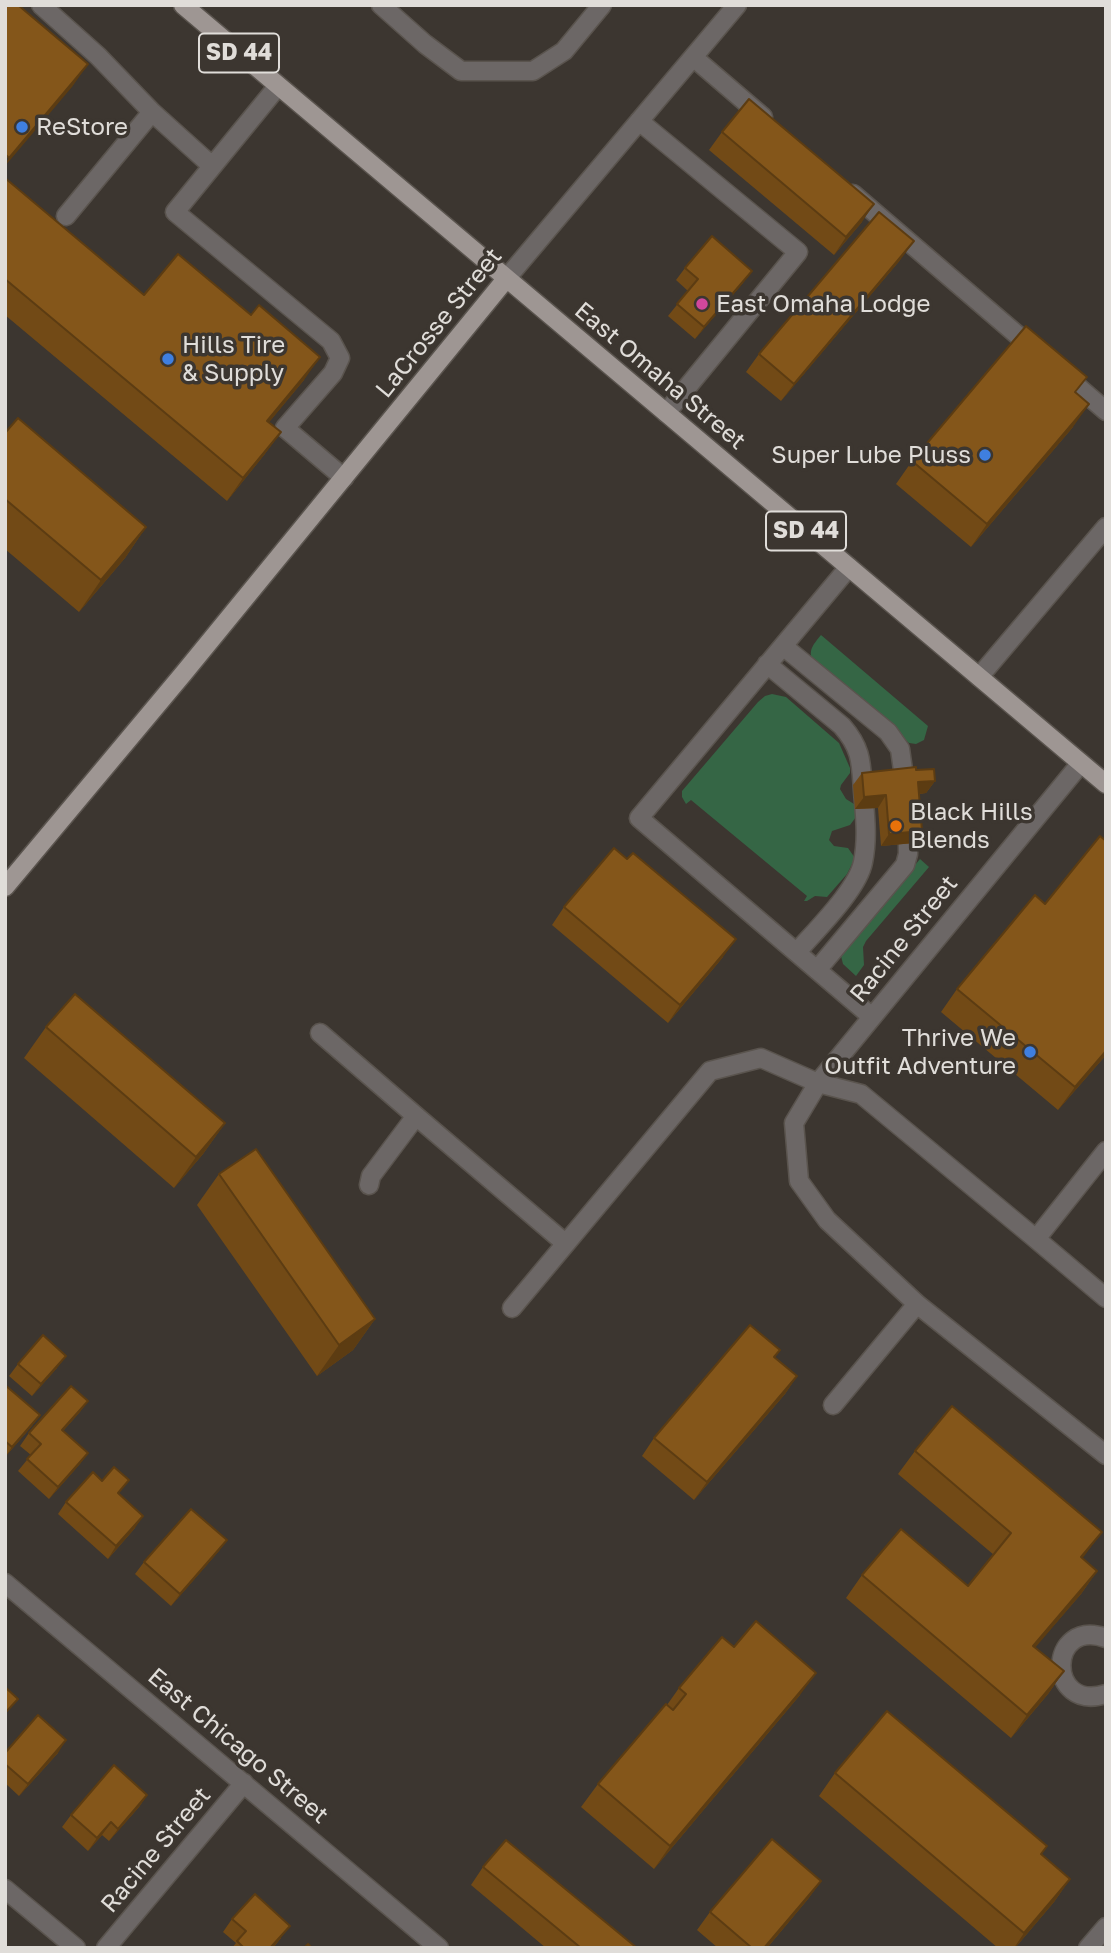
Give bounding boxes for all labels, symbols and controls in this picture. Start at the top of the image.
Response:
road number: SD 44 [199,34,279,72]
place label: ReStore [36,113,128,141]
marker: ReStore [14,119,30,135]
street label: LaCrosse Street [370,243,508,403]
place label: East Omaha Lodge [716,290,930,318]
street label: East Omaha Street [569,296,751,456]
marker: East Omaha Lodge [694,296,710,312]
place label: Hills Tire & Supply [182,331,285,387]
marker: Hills Tire & Supply [160,351,176,367]
place label: Super Lube Pluss [771,441,971,469]
marker: Super Lube Pluss [977,447,993,463]
road number: SD 44 [766,512,846,551]
place label: Black Hills Blends [910,798,1033,854]
marker: Black Hills Blends [888,818,904,834]
street label: Racine Street [844,870,964,1008]
place label: Thrive We Outfit Adventure [824,1024,1016,1080]
marker: Thrive We Outfit Adventure [1022,1044,1038,1060]
street label: East Chicago Street [142,1662,334,1830]
street label: Racine Street [95,1781,217,1919]

